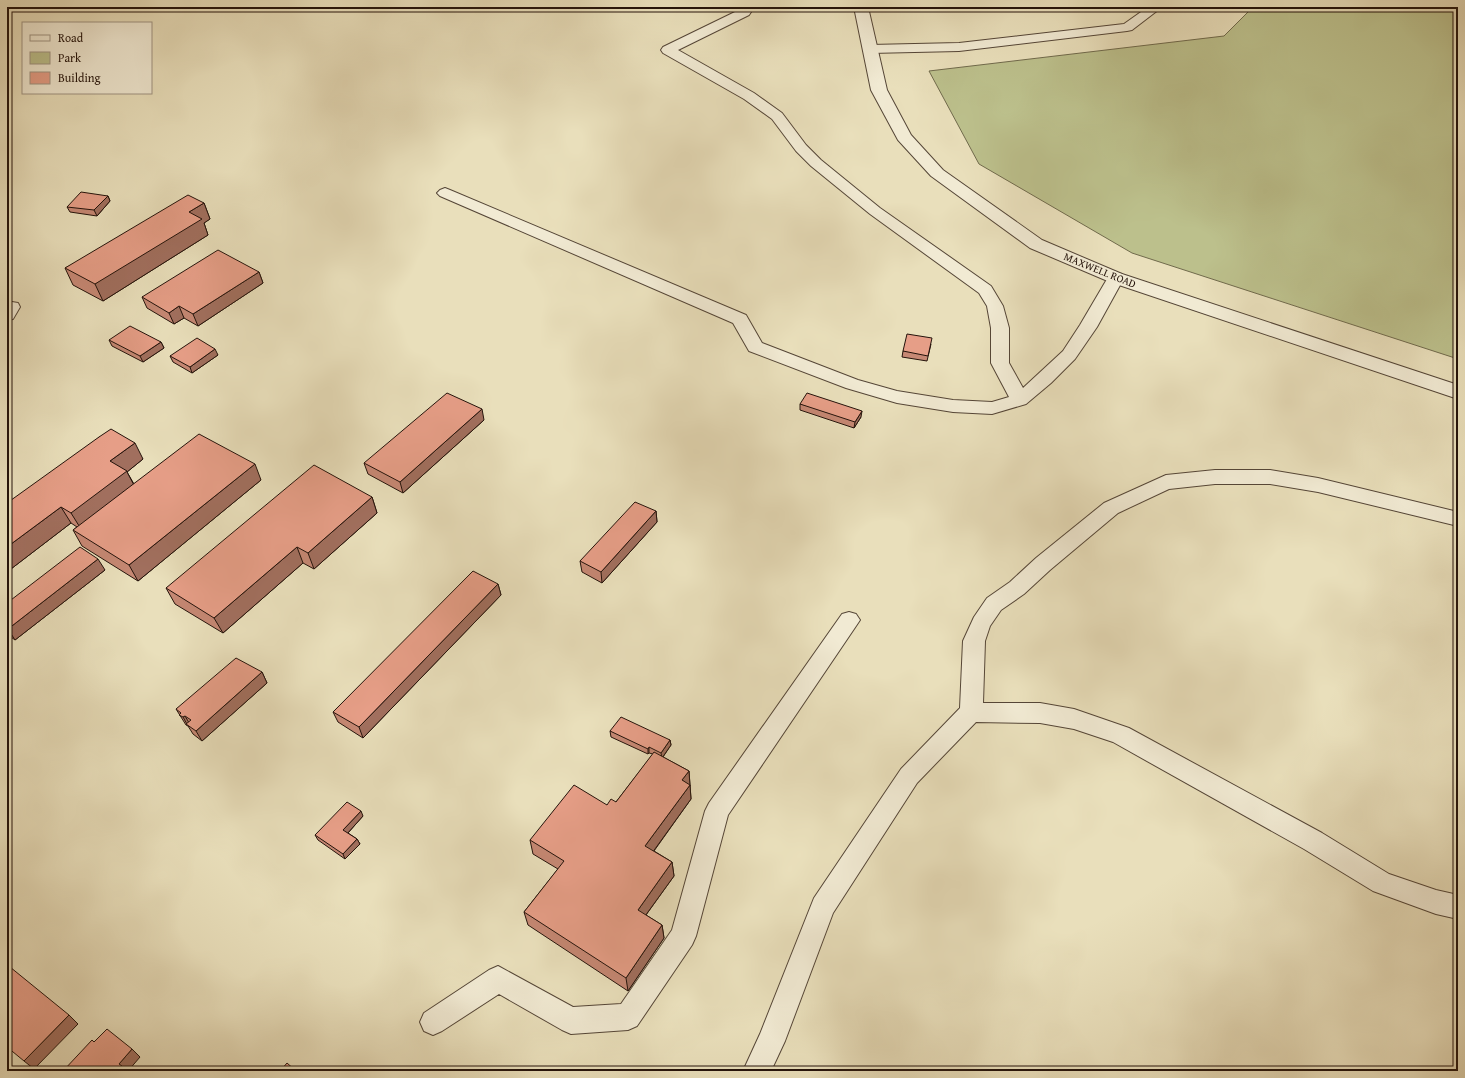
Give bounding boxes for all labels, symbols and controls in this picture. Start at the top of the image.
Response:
legend [22,22,152,94]
text: Road [58,29,84,46]
text: Park [58,49,82,66]
text: Building [58,69,101,86]
street label: MAXWELL ROAD [1061,248,1139,292]

